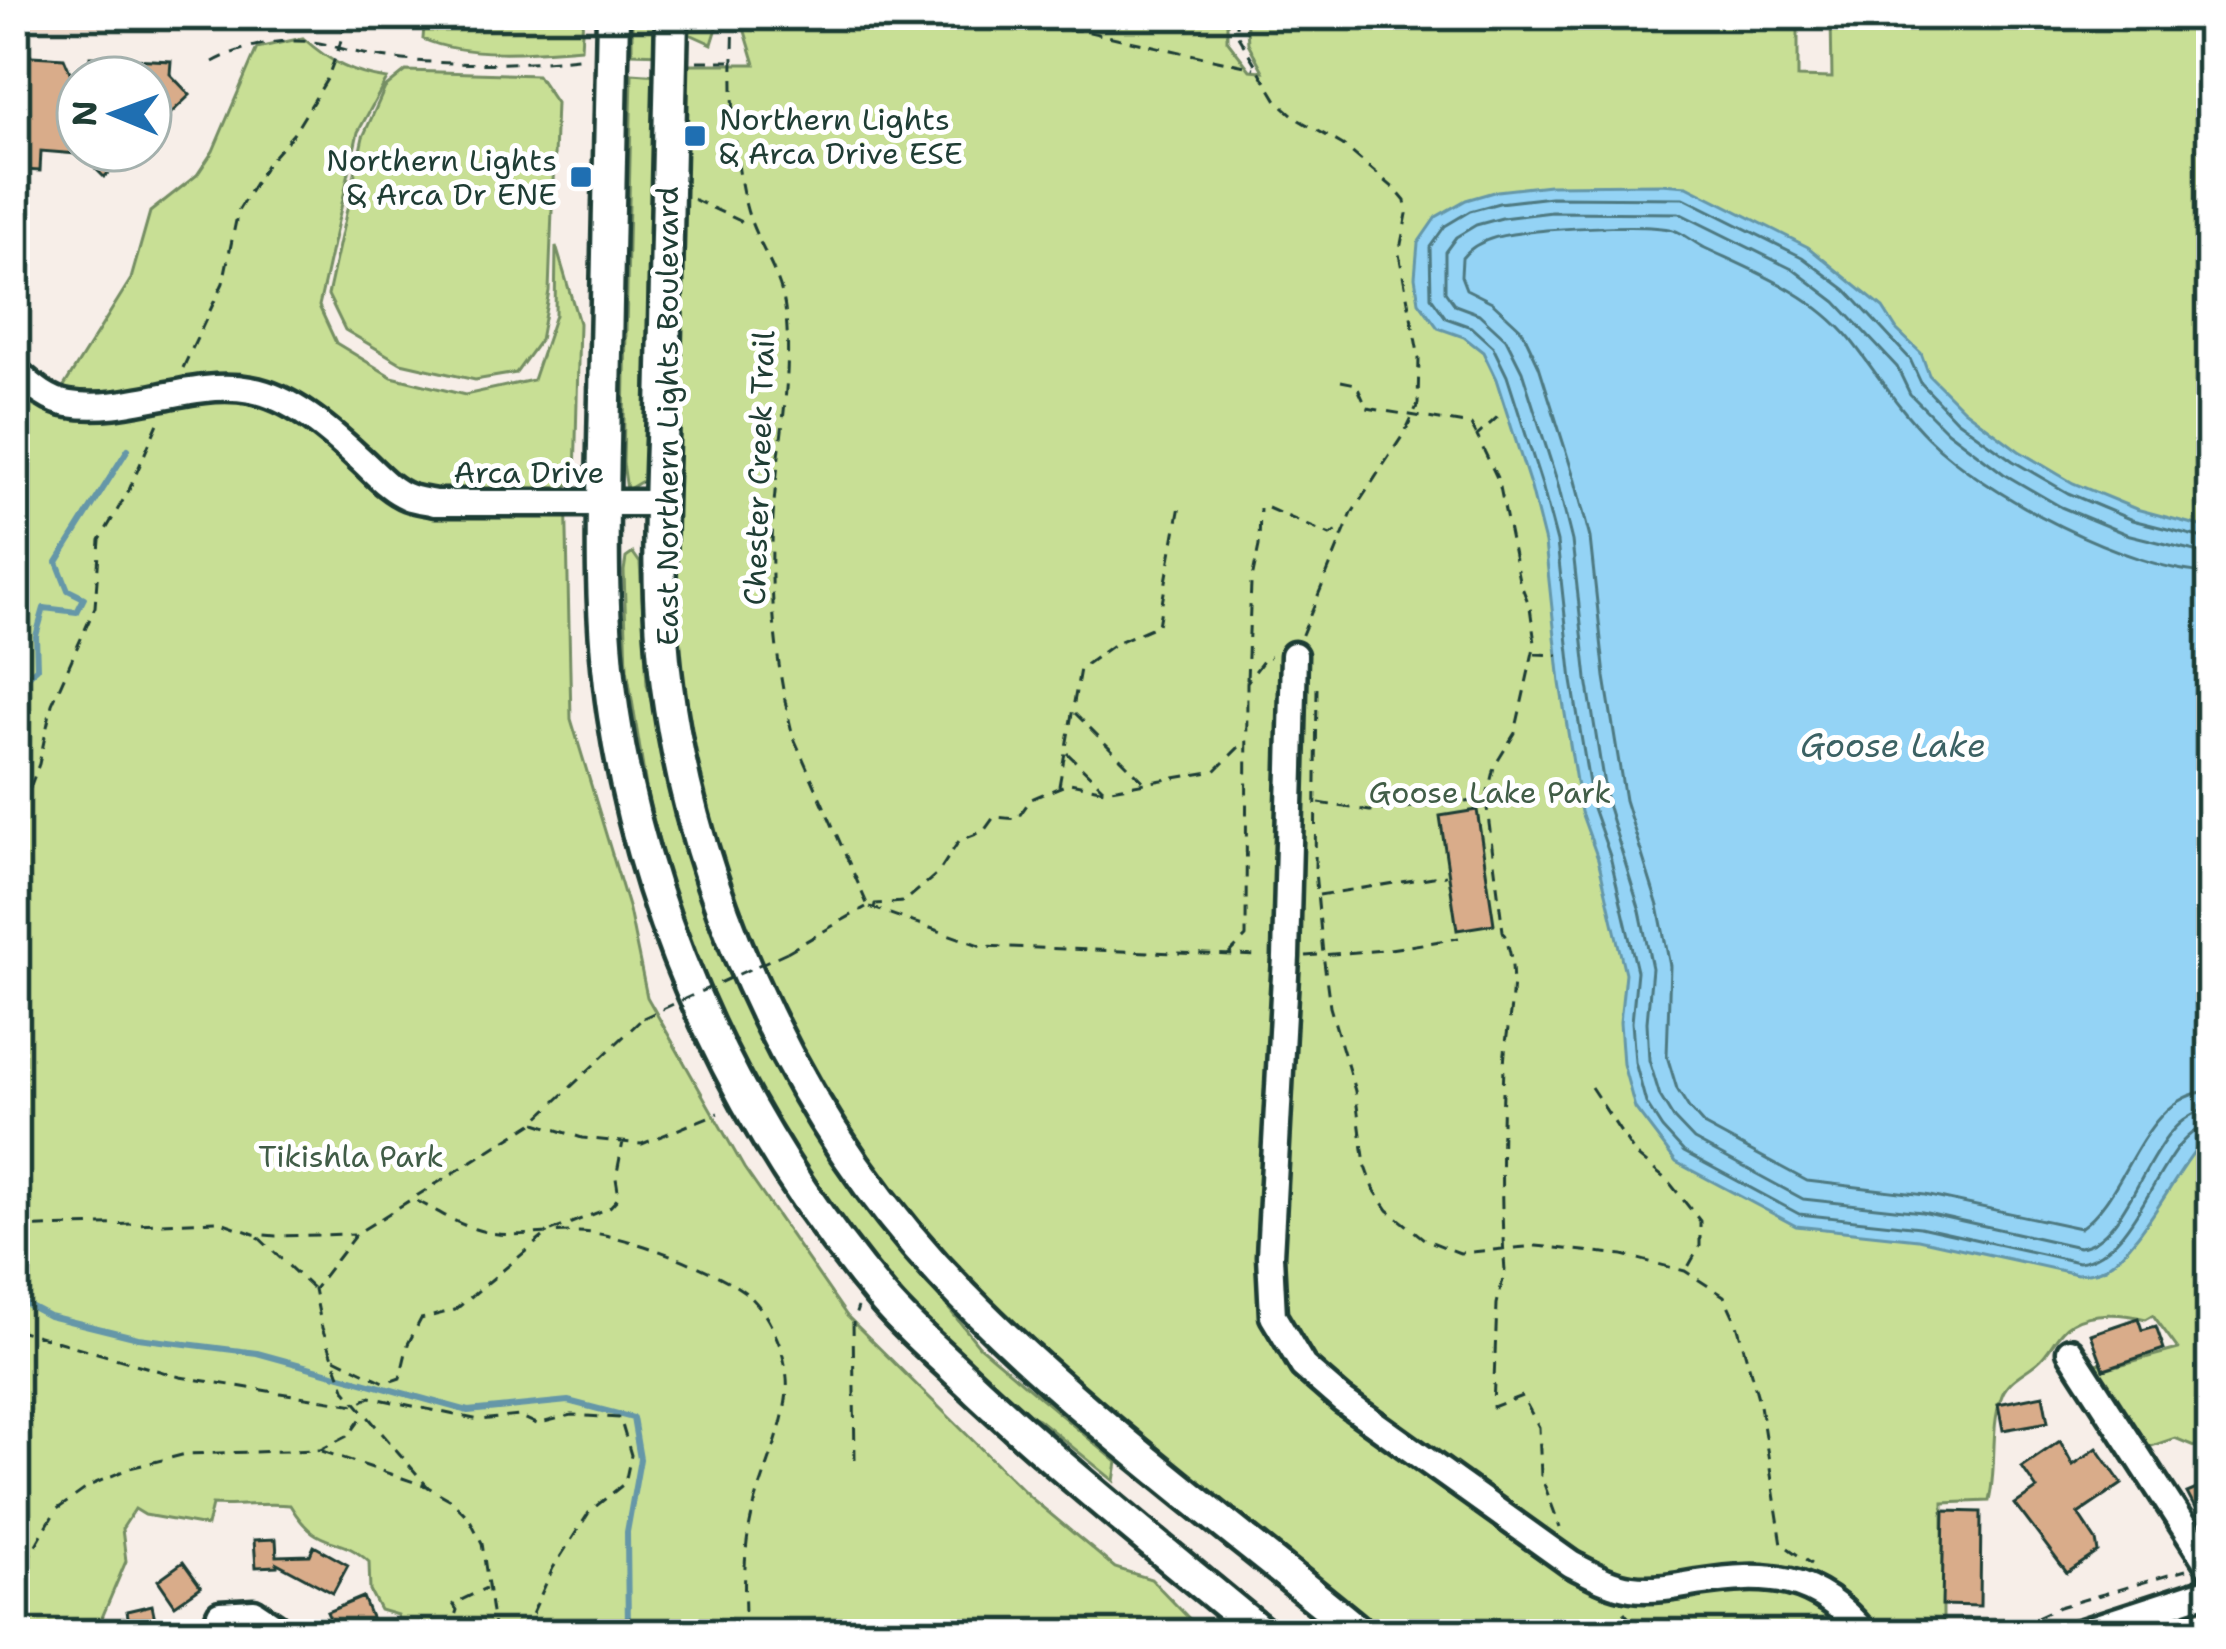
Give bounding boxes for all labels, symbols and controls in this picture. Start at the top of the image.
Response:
north arrow [54,54,174,174]
place label: Northern Lights & Arca Drive ESE [719,99,963,174]
text: N [62,100,107,127]
marker: Northern Lights & Arca Drive ESE [682,123,708,149]
place label: Northern Lights & Arca Dr ENE [326,140,557,215]
marker: Northern Lights & Arca Dr ENE [568,164,594,190]
street label: East Northern Lights Boulevard [647,186,688,646]
street label: Chester Creek Trail [734,330,784,606]
street label: Arca Drive [454,452,604,493]
water label: Goose Lake [1800,723,1986,768]
park label: Goose Lake Park [1369,772,1611,813]
park label: Tikishla Park [258,1136,444,1177]

